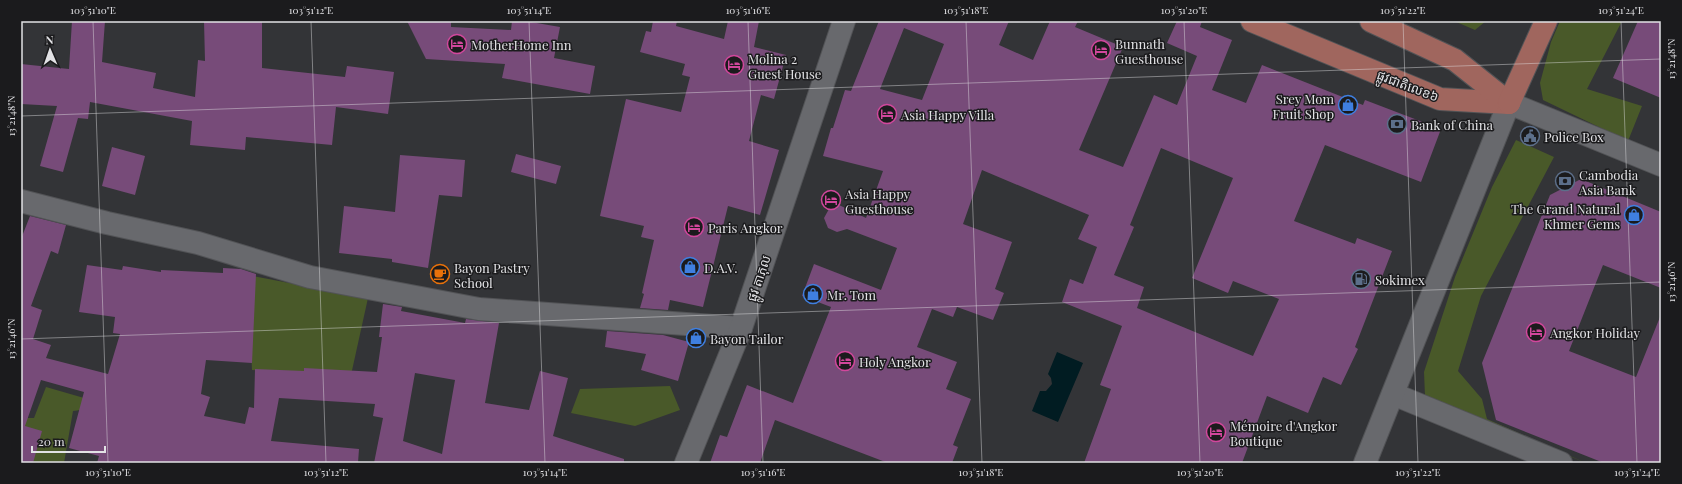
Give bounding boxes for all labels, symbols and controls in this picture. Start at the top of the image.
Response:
text: 103°51'10"E [70,3,116,17]
text: 103°51'12"E [289,3,333,17]
text: 103°51'14"E [507,3,551,17]
text: 103°51'16"E [726,3,770,17]
text: 103°51'18"E [944,3,988,17]
text: 103°51'20"E [1161,3,1207,17]
text: 103°51'22"E [1380,3,1426,17]
text: 103°51'24"E [1598,3,1644,17]
north arrow [30,30,70,70]
text: N [45,32,54,47]
hotel icon: MotherHome Inn [446,33,468,55]
place label: Bunnath Guesthouse [1115,35,1184,67]
place label: MotherHome Inn [471,36,572,53]
hotel icon: Bunnath Guesthouse [1090,39,1112,61]
text: 13°21'48"N [1664,39,1678,79]
place label: Molina 2 Guest House [748,50,822,82]
hotel icon: Molina 2 Guest House [723,54,745,76]
street label: ផ្លូវជាតិលេខ៦ [1373,65,1441,108]
place label: Srey Mom Fruit Shop [1272,90,1334,122]
shop icon: Srey Mom Fruit Shop [1337,94,1359,116]
text: 13°21'48"N [4,96,18,136]
hotel icon: Asia Happy Villa [876,103,898,125]
place label: Asia Happy Villa [900,106,995,123]
bank icon: Bank of China [1386,113,1408,135]
place label: Bank of China [1411,116,1493,133]
public building icon: Police Box [1519,125,1541,147]
place label: Police Box [1544,128,1604,145]
place label: Cambodia Asia Bank [1578,166,1639,198]
bank icon: Cambodia Asia Bank [1554,170,1576,192]
place label: Asia Happy Guesthouse [844,185,914,217]
hotel icon: Asia Happy Guesthouse [820,189,842,211]
place label: The Grand Natural Khmer Gems [1511,200,1620,232]
shop icon: The Grand Natural Khmer Gems [1623,204,1645,226]
hotel icon: Paris Angkor [683,216,705,238]
place label: Paris Angkor [708,219,783,236]
street label: ផ្លូវ តាភុល [742,253,777,305]
shop icon: D.A.V. [679,256,701,278]
place label: Bayon Pastry School [454,259,530,291]
place label: D.A.V. [704,259,737,276]
text: 13°21'46"N [1664,262,1678,302]
cafe icon: Bayon Pastry School [429,263,451,285]
fuel station icon: Sokimex [1350,268,1372,290]
place label: Sokimex [1375,271,1425,288]
shop icon: Mr. Tom [802,283,824,305]
place label: Mr. Tom [827,286,876,303]
text: 13°21'46"N [4,319,18,359]
hotel icon: Angkor Holiday [1525,321,1547,343]
place label: Angkor Holiday [1549,324,1640,341]
shop icon: Bayon Tailor [685,327,707,349]
place label: Bayon Tailor [710,330,784,347]
hotel icon: Holy Angkor [834,350,856,372]
place label: Holy Angkor [859,353,931,370]
place label: Mémoire d'Angkor Boutique [1230,417,1337,449]
hotel icon: Mémoire d'Angkor Boutique [1205,421,1227,443]
scale bar [32,428,105,454]
text: 20 m [38,433,65,449]
text: 103°51'10"E [85,465,131,479]
text: 103°51'12"E [304,465,348,479]
text: 103°51'14"E [523,465,567,479]
text: 103°51'16"E [741,465,785,479]
text: 103°51'18"E [959,465,1003,479]
text: 103°51'20"E [1177,465,1223,479]
text: 103°51'22"E [1395,465,1441,479]
text: 103°51'24"E [1614,465,1660,479]

